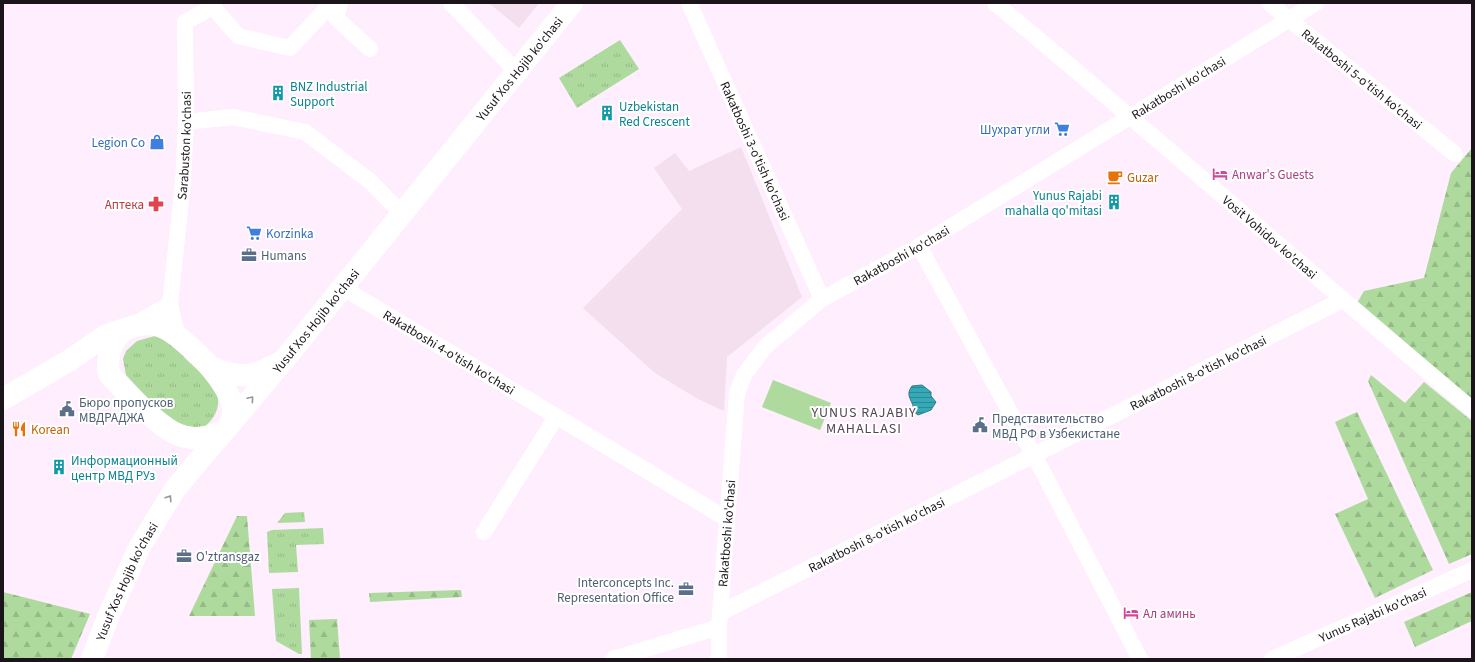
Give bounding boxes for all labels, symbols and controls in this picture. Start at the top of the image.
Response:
street label: Yusuf Xos Hojib ko'chasi [472,13,567,126]
street label: Rakatboshi 5-o'tish ko'chasi [1297,25,1426,134]
street label: Rakatboshi ko'chasi [1128,52,1229,124]
place label: BNZ Industrial Support [290,78,368,111]
street label: Rakatboshi 3-o'tish ko'chasi [715,79,794,224]
building icon: BNZ Industrial Support [269,84,287,102]
street label: Sarabuston ko'chasi [173,91,196,201]
place label: Uzbekistan Red Crescent [619,98,690,131]
building icon: Uzbekistan Red Crescent [598,104,616,122]
supermarket icon: Шухрат угли [1053,120,1071,138]
place label: Шухрат угли [980,121,1050,139]
shop icon: Legion Co [148,133,166,151]
place label: Legion Co [92,134,145,152]
hotel icon: Anwar's Guests [1211,165,1229,183]
place label: Anwar's Guests [1232,166,1314,184]
cafe icon: Guzar [1106,168,1124,186]
place label: Guzar [1127,169,1159,187]
place label: Yunus Rajabi mahalla qo'mitasi [1005,187,1102,220]
street label: Vosit Vohidov ko'chasi [1218,192,1321,283]
building icon: Yunus Rajabi mahalla qo'mitasi [1105,193,1123,211]
pharmacy icon: Аптека [147,195,165,213]
place label: Аптека [105,196,144,214]
street label: Rakatboshi ko'chasi [850,222,953,290]
supermarket icon: Korzinka [245,224,263,242]
place label: Korzinka [266,225,314,243]
office icon: Humans [240,246,258,264]
place label: Humans [261,247,307,265]
street label: Yusuf Xos Hojib ko'chasi [268,265,364,378]
street label: Rakatboshi 4-o'tish ko'chasi [380,306,518,399]
street label: Rakatboshi 8-o'tish ko'chasi [1127,331,1270,415]
place label: Бюро пропусков МВДРАДЖА [79,394,174,427]
one-way arrow [247,397,254,404]
public building icon: Бюро пропусков МВДРАДЖА [58,400,76,418]
district label: YUNUS RAJABIY MAHALLASI [810,403,917,439]
place label: Представительство МВД РФ в Узбекистане [992,410,1120,443]
public building icon: Представительство МВД РФ в Узбекистане [971,416,989,434]
restaurant icon: Korean [10,420,28,438]
place label: Korean [31,421,70,439]
place label: Информационный центр МВД РУз [71,452,178,485]
building icon: Информационный центр МВД РУз [50,458,68,476]
street label: Rakatboshi ko'chasi [714,479,740,588]
street label: Rakatboshi 8-o'tish ko'chasi [805,493,948,577]
one-way arrow [165,495,172,502]
street label: Yusuf Xos Hojib ko'chasi [91,519,163,644]
office icon: O'ztransgaz [175,547,193,565]
place label: O'ztransgaz [196,548,260,566]
place label: Interconcepts Inc. Representation Office [557,574,674,607]
office icon: Interconcepts Inc. Representation Office [677,580,695,598]
street label: Yunus Rajabi ko'chasi [1315,583,1429,647]
hotel icon: Ал аминь [1122,604,1140,622]
place label: Ал аминь [1143,605,1196,623]

